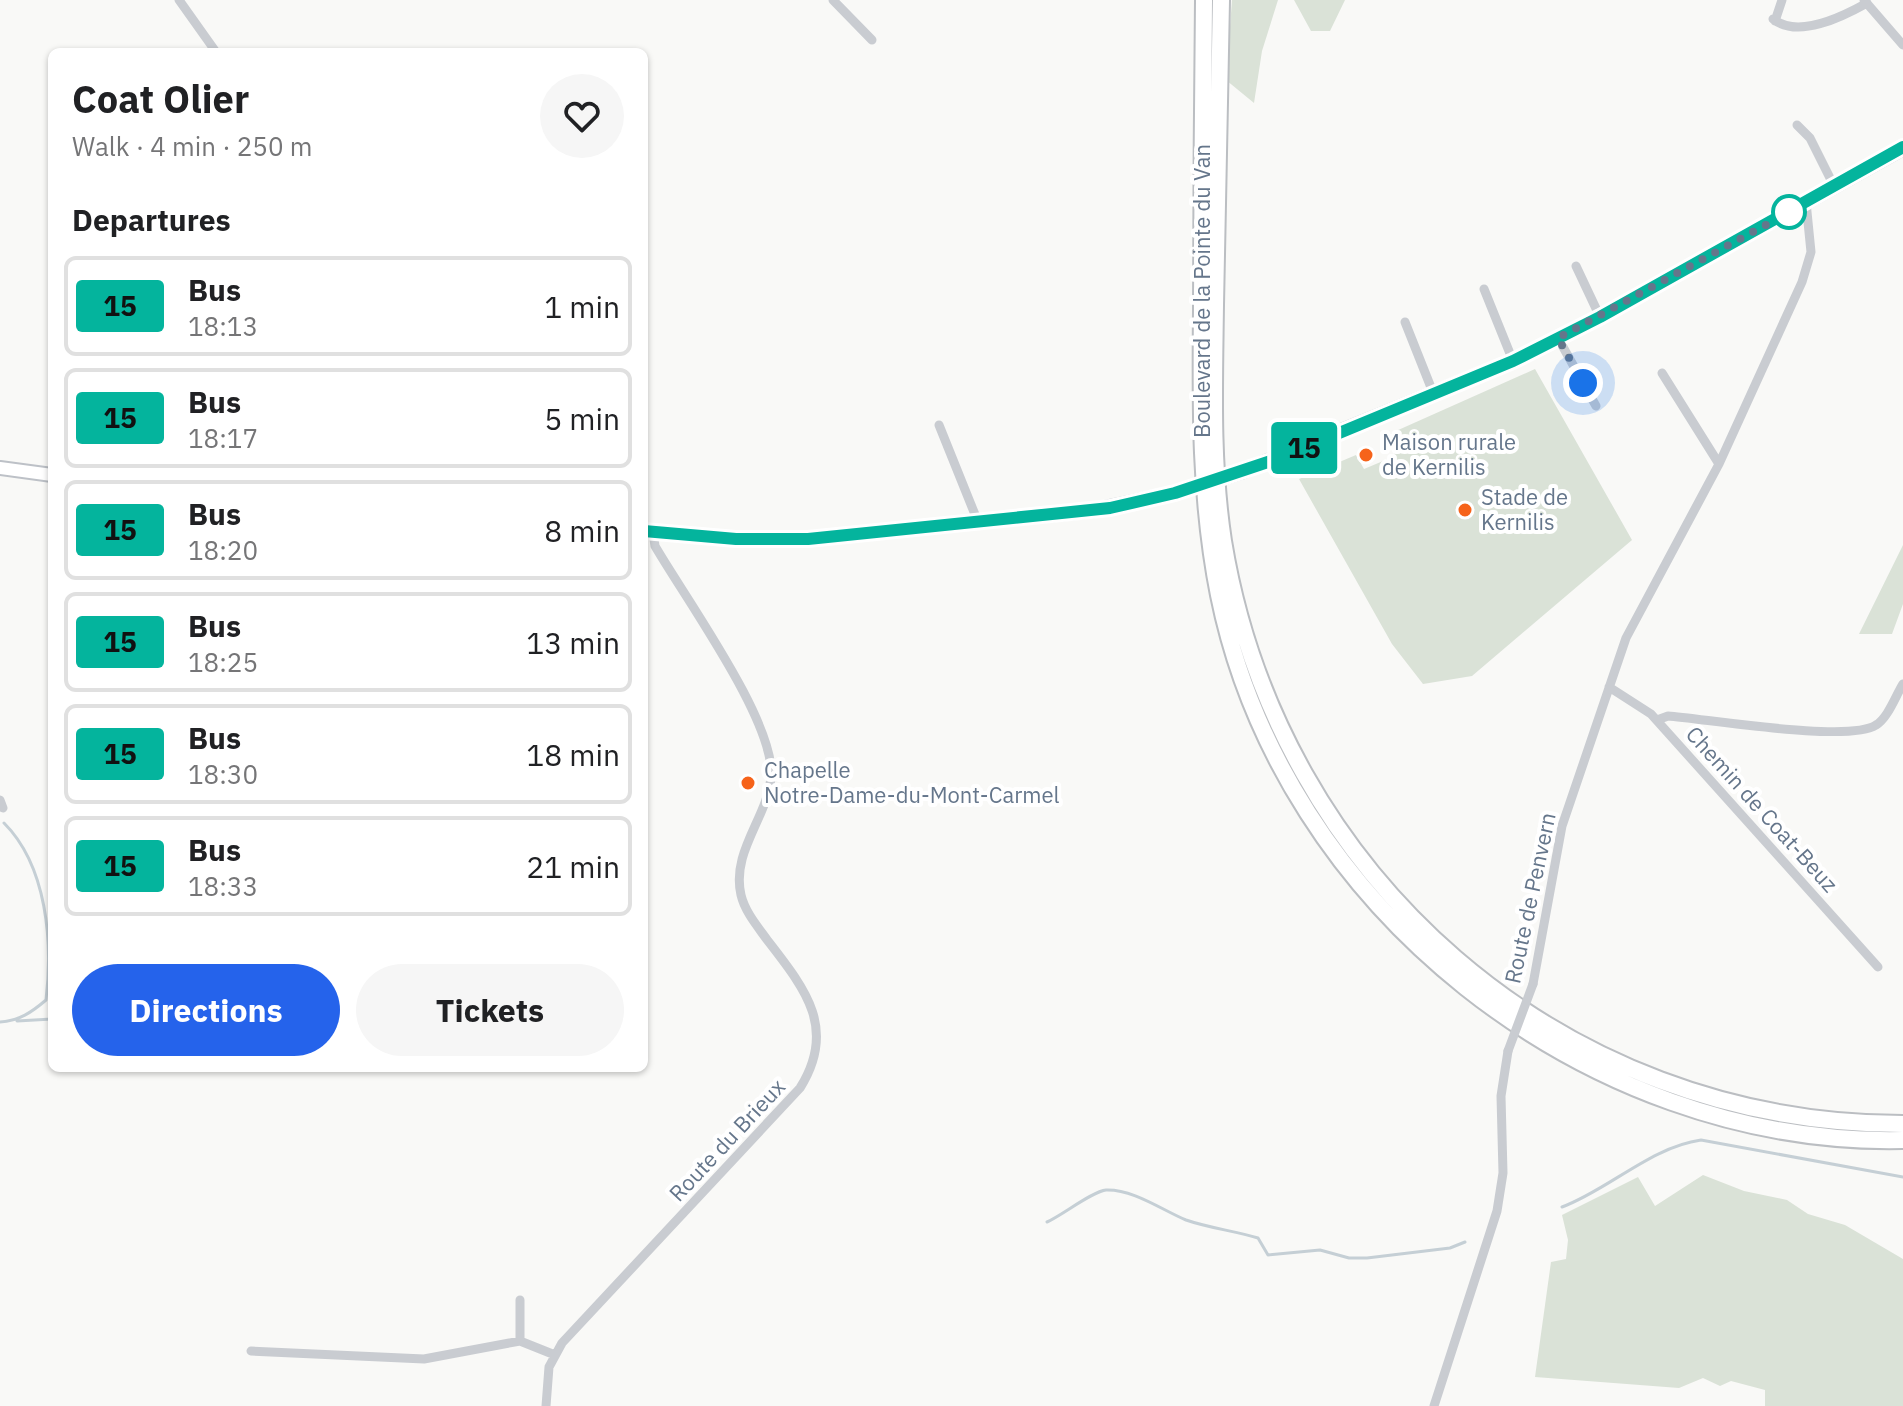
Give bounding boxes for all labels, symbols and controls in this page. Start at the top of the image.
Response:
text: Coat Olier [72,74,249,123]
button: heart [540,74,624,158]
text: Walk · 4 min · 250 m [72,129,312,163]
street label: Boulevard de la Pointe du Van [1187,144,1216,438]
unlabelled marker [1772,195,1806,229]
text: Departures [72,200,231,239]
text: Bus [188,270,241,309]
text: 15 [103,287,137,324]
text: 1 min [544,287,620,326]
text: 18:13 [188,309,258,343]
your location [1563,363,1603,403]
text: Bus [188,382,241,421]
text: 15 [103,399,137,436]
text: 5 min [544,399,620,438]
text: 18:17 [188,421,258,455]
line badge: 15 [1268,422,1340,474]
place label: Maison rurale de Kernilis [1382,427,1516,481]
text: 15 [1287,429,1321,466]
marker: Maison rurale de Kernilis [1357,446,1375,464]
place label: Stade de Kernilis [1481,482,1568,536]
text: Bus [188,494,241,533]
marker: Stade de Kernilis [1456,501,1474,519]
text: 15 [103,511,137,548]
text: 8 min [544,511,620,550]
text: 18:20 [188,533,258,567]
text: Bus [188,606,241,645]
text: 15 [103,623,137,660]
text: 13 min [526,623,620,662]
text: 18:25 [188,645,258,679]
text: Bus [188,718,241,757]
street label: Chemin de Coat-Beuz [1680,720,1845,898]
text: 15 [103,735,137,772]
text: 18 min [526,735,620,774]
place label: Chapelle Notre-Dame-du-Mont-Carmel [764,755,1060,809]
text: 18:30 [188,757,258,791]
marker: Chapelle Notre-Dame-du-Mont-Carmel [739,774,757,792]
street label: Route de Penvern [1497,810,1562,986]
text: Bus [188,830,241,869]
text: 15 [103,847,137,884]
text: 21 min [526,847,620,886]
text: 18:33 [188,869,258,903]
button: Directions [72,964,340,1056]
button: Tickets [356,964,624,1056]
street label: Route du Brieux [662,1072,791,1207]

